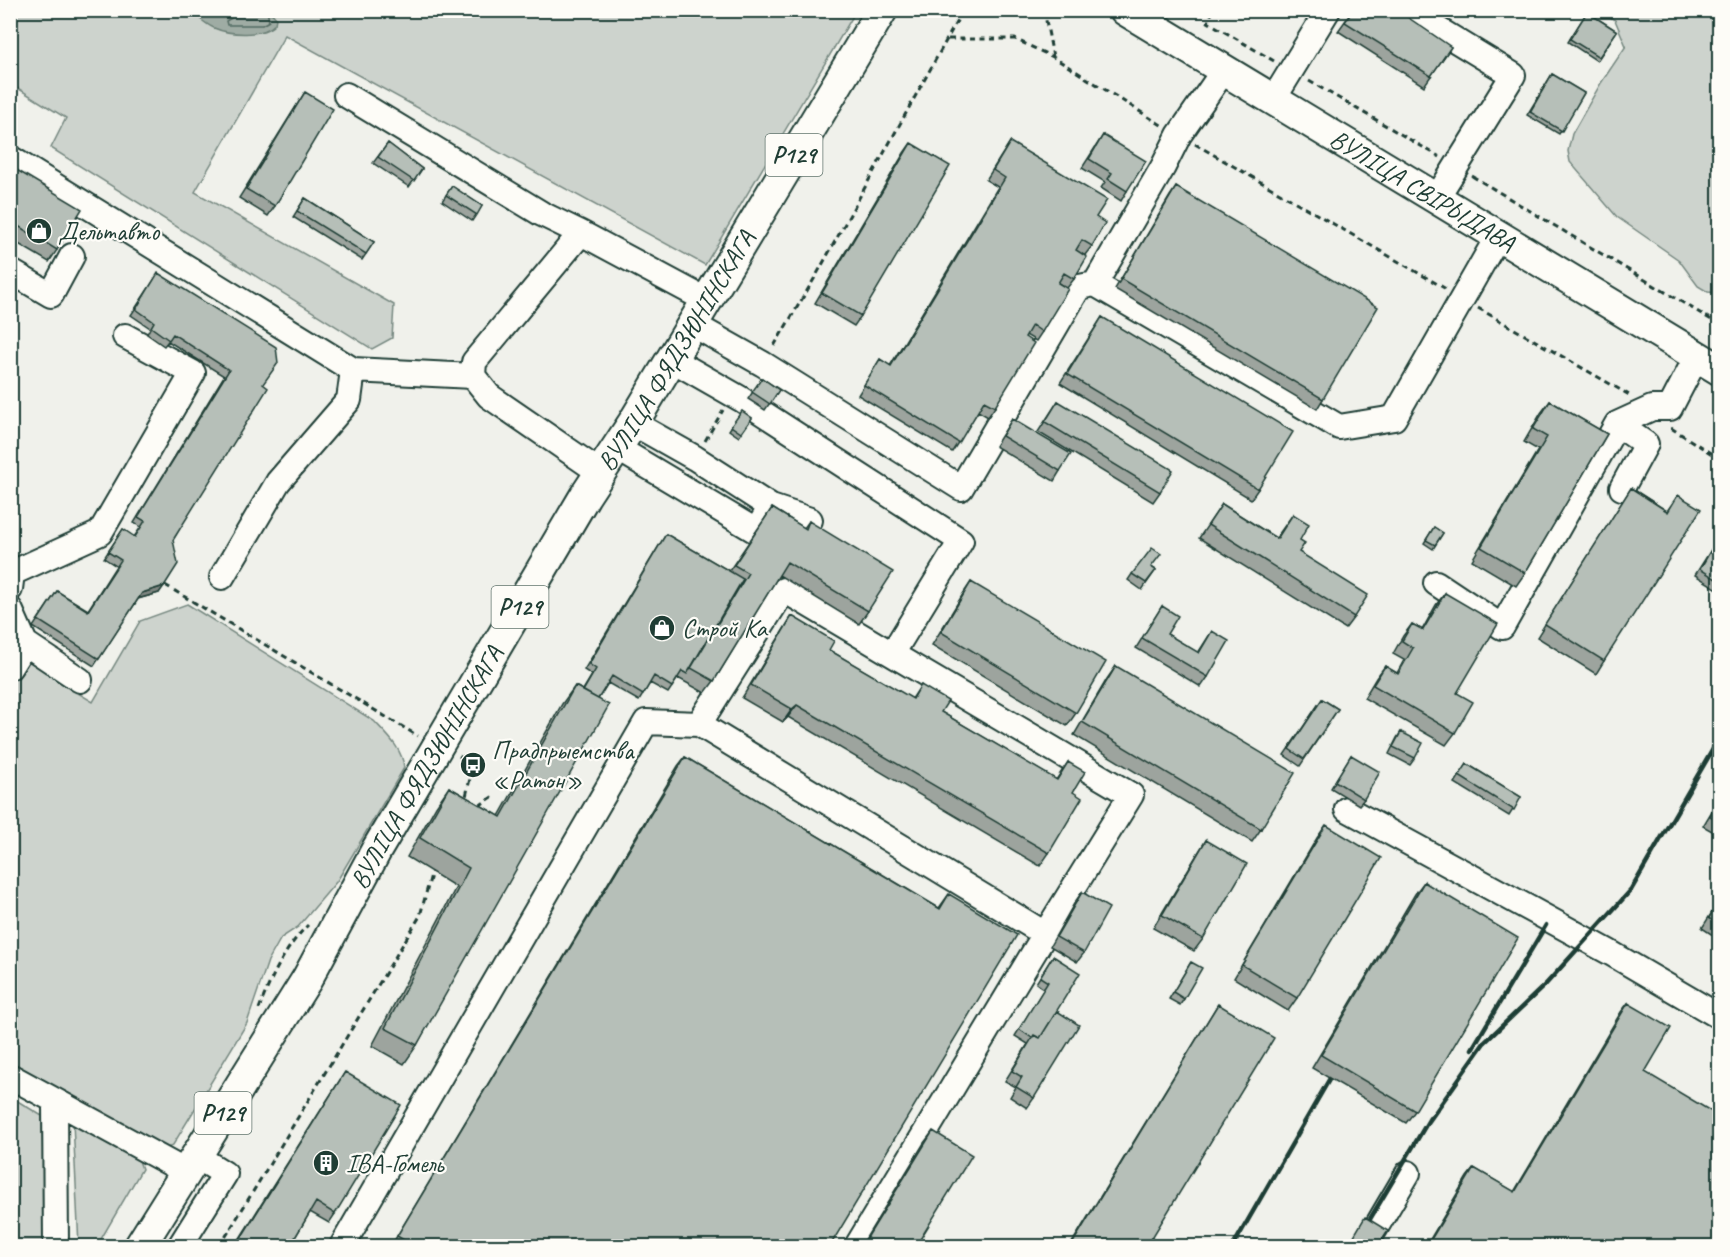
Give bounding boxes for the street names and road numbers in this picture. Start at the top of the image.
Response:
street label: ВУЛІЦА СВІРЫДАВА [1324,122,1522,260]
road number: Р129 [766,134,822,176]
street label: ВУЛІЦА ФЯДЗЮНІНСКАГА [590,224,763,477]
road number: Р129 [492,586,548,628]
street label: ВУЛІЦА ФЯДЗЮНІНСКАГА [343,639,511,894]
road number: Р129 [194,1092,252,1134]

